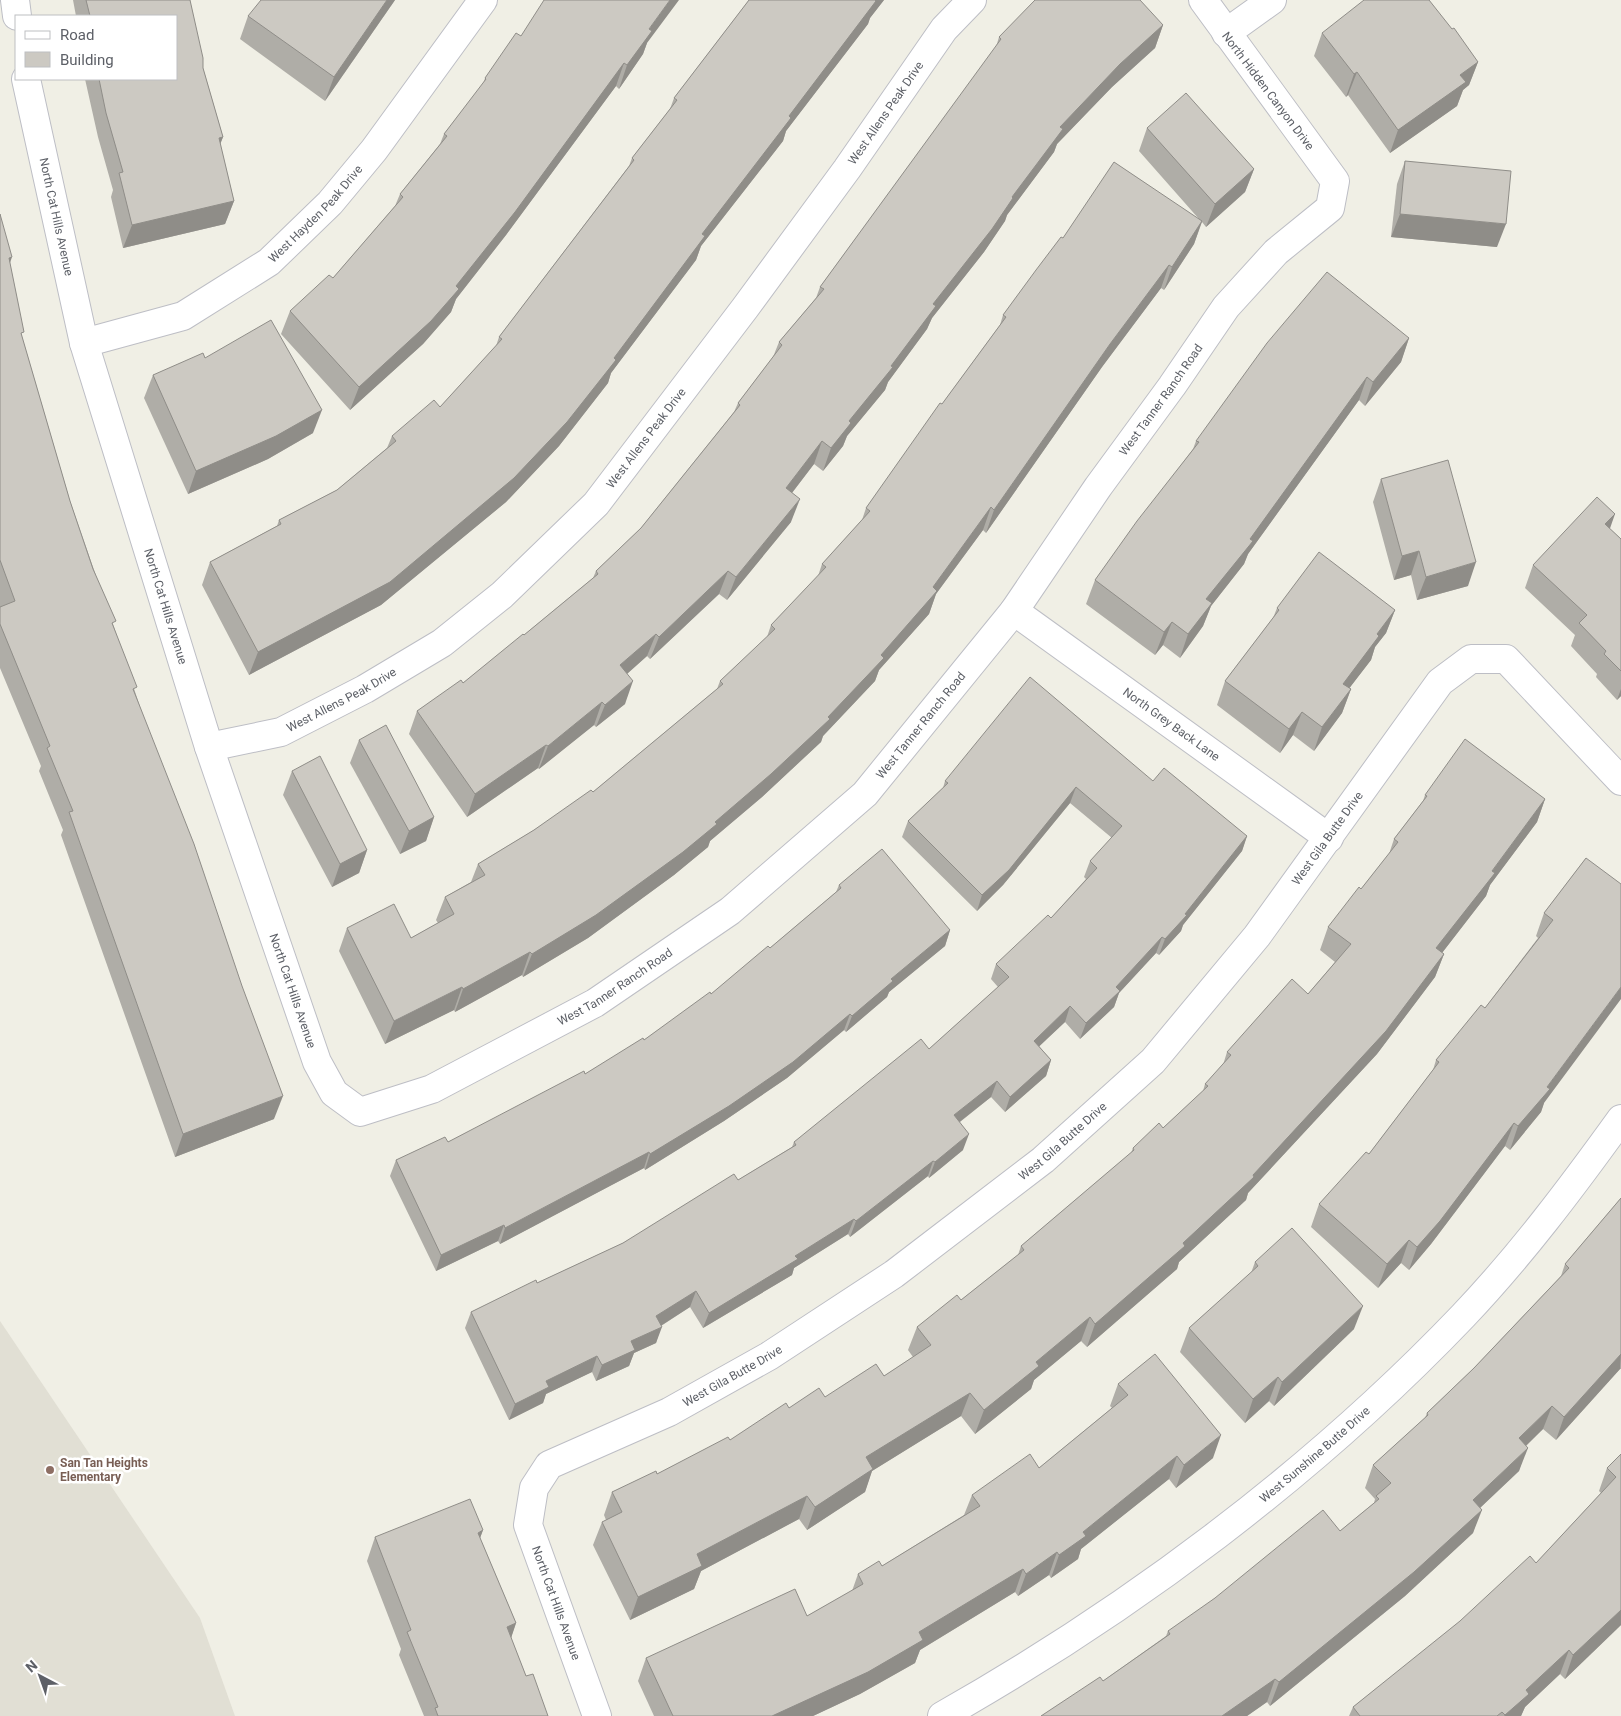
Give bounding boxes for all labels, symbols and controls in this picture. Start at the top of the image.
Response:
legend [15,15,178,80]
text: Road [60,26,94,44]
street label: North Hidden Canyon Drive [1219,29,1317,153]
text: Building [60,51,114,69]
street label: West Allens Peak Drive [845,59,926,167]
street label: North Cat Hills Avenue [37,156,76,277]
street label: West Hayden Peak Drive [266,162,365,266]
street label: West Tanner Ranch Road [1116,341,1206,458]
street label: West Allens Peak Drive [603,385,689,491]
street label: North Cat Hills Avenue [141,547,190,666]
street label: West Allens Peak Drive [284,665,399,735]
street label: West Tanner Ranch Road [873,669,968,782]
street label: North Grey Back Lane [1120,685,1222,764]
street label: West Gila Butte Drive [1289,789,1366,888]
street label: North Cat Hills Avenue [266,932,319,1050]
street label: West Tanner Ranch Road [555,945,675,1029]
street label: West Gila Butte Drive [1016,1099,1109,1183]
street label: West Gila Butte Drive [680,1342,785,1410]
street label: West Sunshine Butte Drive [1257,1404,1373,1506]
place label: San Tan Heights Elementary [60,1456,148,1484]
marker: San Tan Heights Elementary [44,1464,56,1476]
street label: North Cat Hills Avenue [529,1544,583,1662]
north arrow [15,1651,65,1701]
text: N [22,1657,40,1675]

